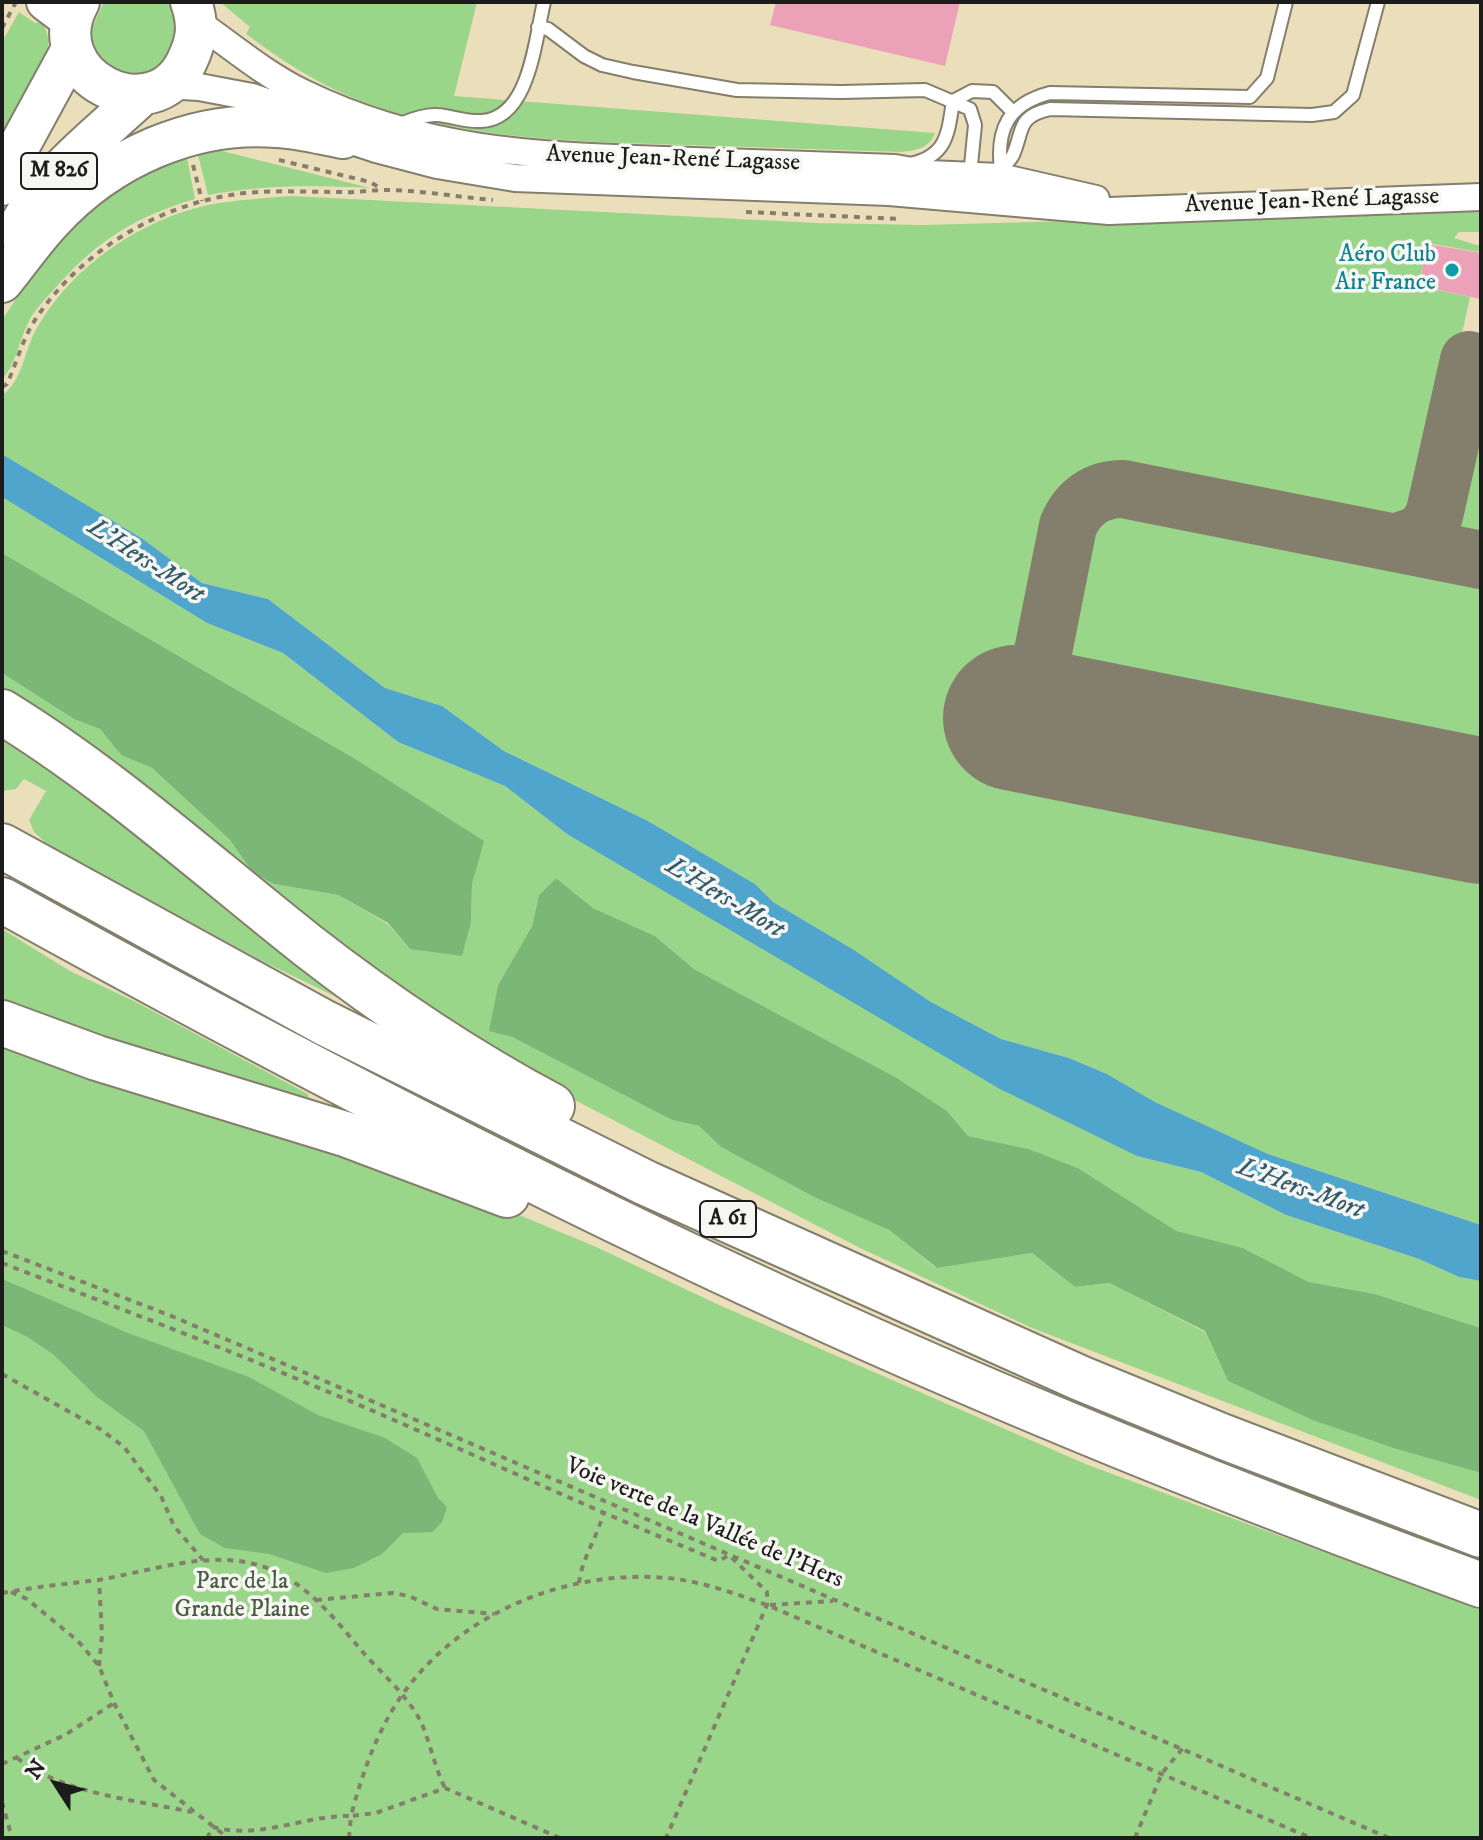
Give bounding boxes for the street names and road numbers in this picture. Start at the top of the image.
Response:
street label: Avenue Jean-René Lagasse [545,141,801,179]
road number: M 826 [21,153,97,189]
street label: Avenue Jean-René Lagasse [1184,183,1440,221]
road number: A 61 [700,1201,756,1237]
street label: Voie verte de la Vallée de l'Hers [561,1452,847,1596]

